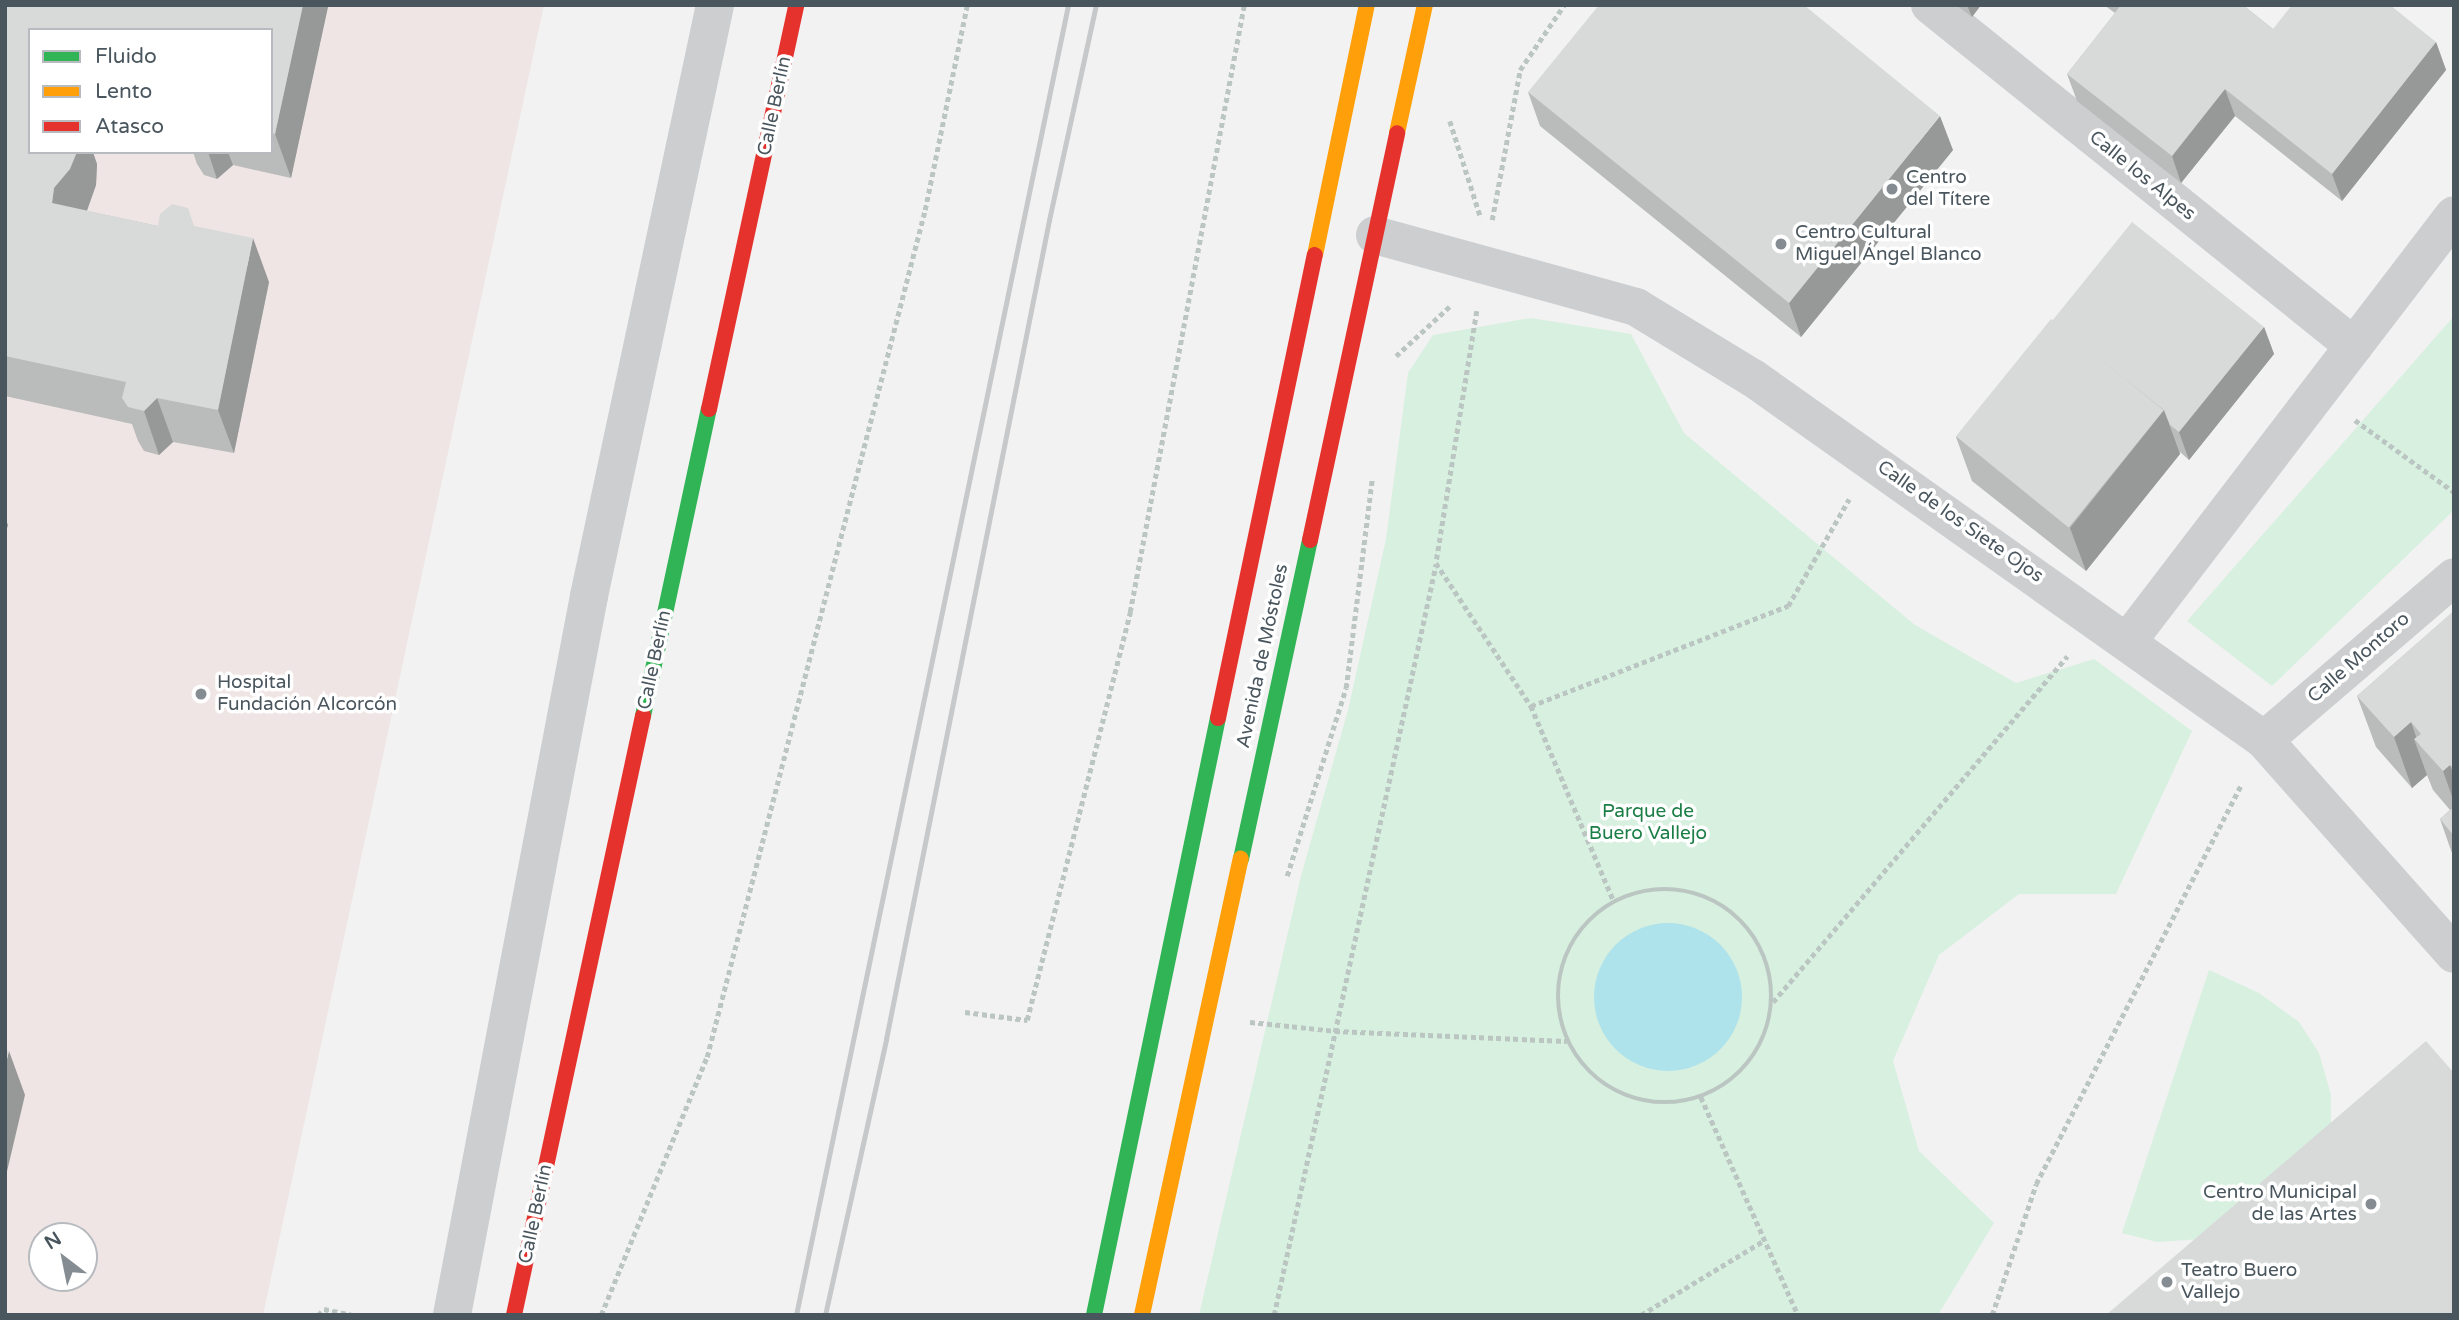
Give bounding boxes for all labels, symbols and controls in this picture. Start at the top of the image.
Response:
legend [28,28,273,154]
text: Fluido [95,44,157,69]
street label: Calle Berlín [753,54,797,158]
text: Lento [95,79,152,104]
text: Atasco [95,114,164,139]
street label: Calle los Alpes [2084,126,2200,226]
place label: Centro del Títere [1906,167,1990,211]
marker: Centro del Títere [1884,181,1900,197]
place label: Centro Cultural Miguel Ángel Blanco [1795,222,1982,266]
marker: Centro Cultural Miguel Ángel Blanco [1773,236,1789,252]
street label: Calle de los Siete Ojos [1873,456,2047,588]
street label: Avenida de Móstoles [1232,562,1294,750]
street label: Calle Berlín [633,608,677,712]
street label: Calle Montoro [2304,608,2414,708]
place label: Hospital Fundación Alcorcón [217,672,397,716]
marker: Hospital Fundación Alcorcón [191,684,211,704]
park label: Parque de Buero Vallejo [1589,801,1707,845]
street label: Calle Berlín [514,1162,558,1266]
place label: Centro Municipal de las Artes [2203,1182,2357,1226]
marker: Centro Municipal de las Artes [2363,1196,2379,1212]
north arrow [28,1222,98,1292]
text: N [41,1228,65,1254]
place label: Teatro Buero Vallejo [2181,1260,2297,1304]
marker: Teatro Buero Vallejo [2159,1274,2175,1290]

